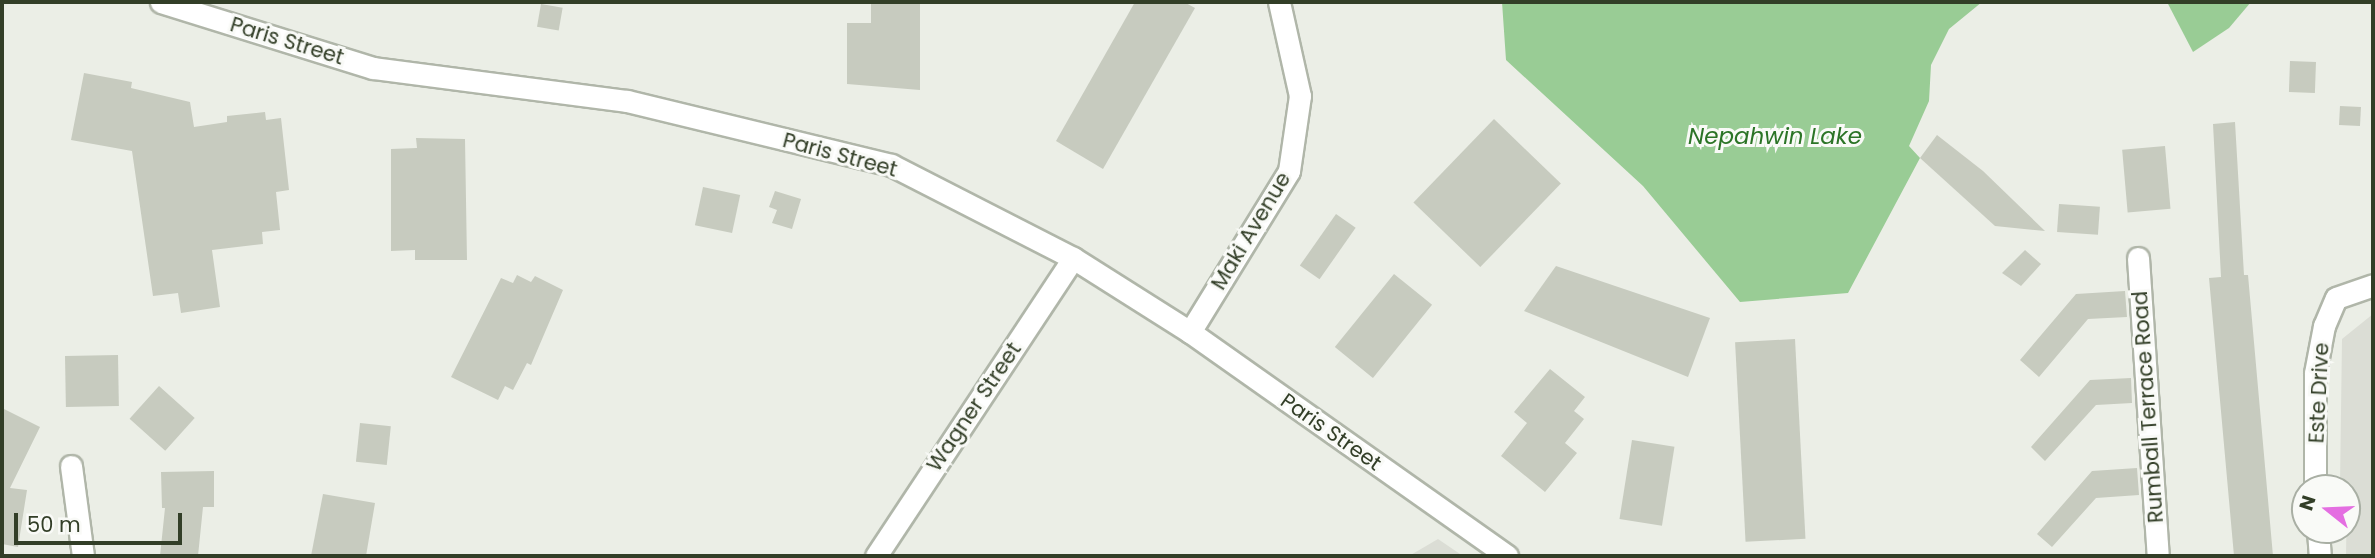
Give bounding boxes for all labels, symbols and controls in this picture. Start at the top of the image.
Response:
street label: Paris Street [227,12,347,70]
water label: Nepahwin Lake [1688,122,1862,150]
street label: Paris Street [780,128,900,182]
street label: Maki Avenue [1206,168,1296,294]
street label: Rumball Terrace Road [2127,290,2169,524]
street label: Wagner Street [922,338,1026,476]
street label: Este Drive [2304,342,2334,444]
street label: Paris Street [1276,388,1386,476]
north arrow [2291,474,2361,544]
text: N [2292,492,2323,514]
scale bar [18,498,186,542]
text: 50 m [27,510,81,539]

